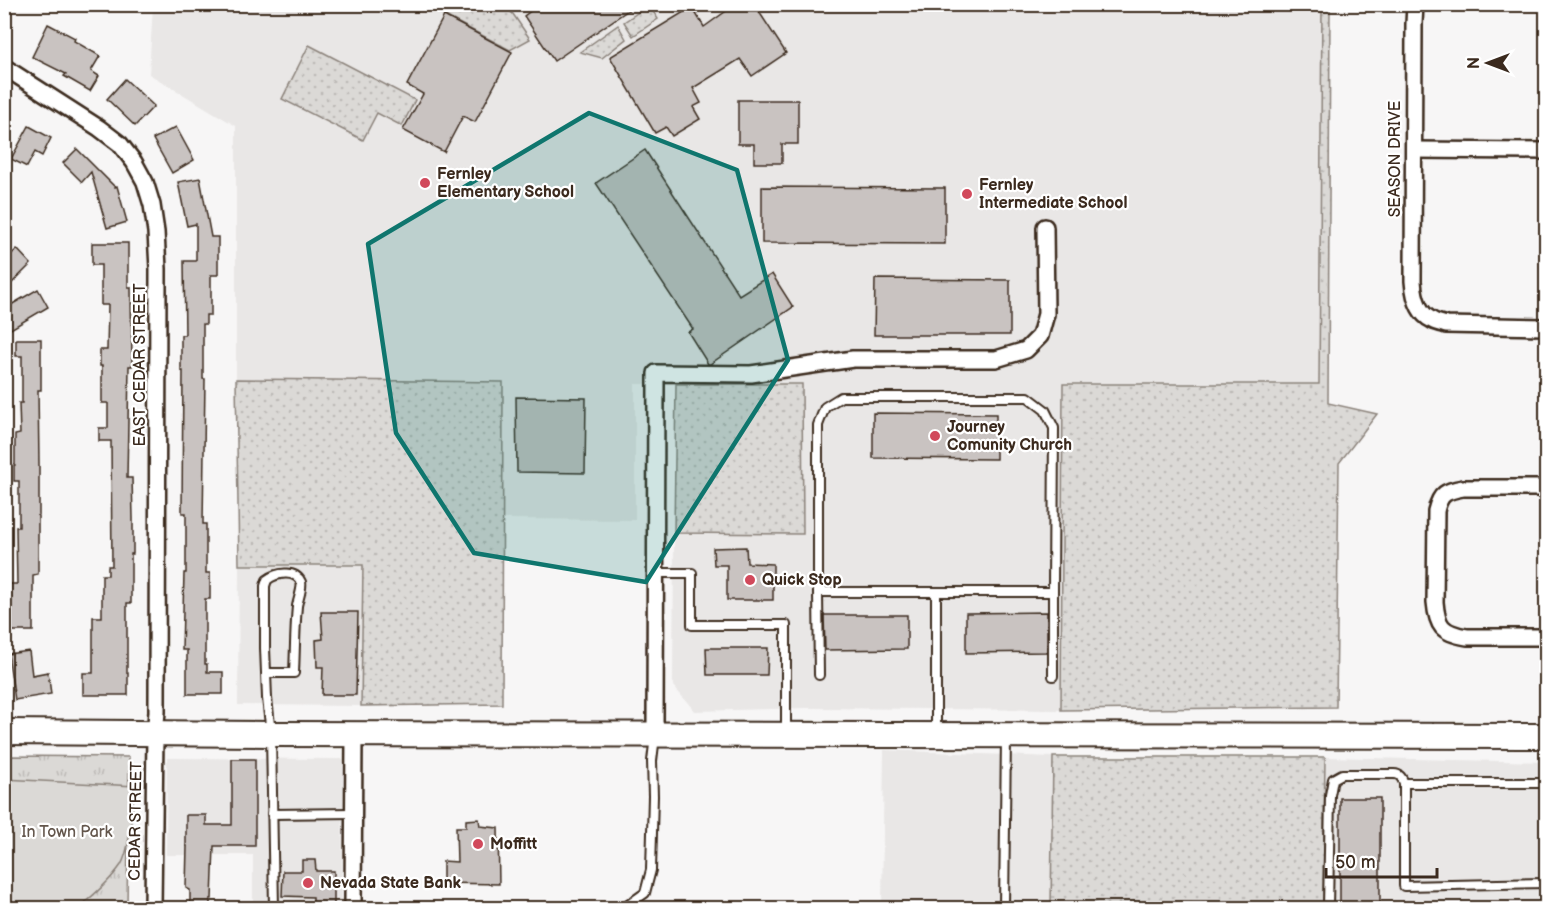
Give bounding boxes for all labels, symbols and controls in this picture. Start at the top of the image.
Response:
north arrow [1458,33,1518,93]
text: N [1465,57,1484,69]
street label: SEASON DRIVE [1386,101,1405,217]
place label: Fernley Elementary School [437,165,574,202]
marker: Fernley Elementary School [418,176,432,190]
place label: Fernley Intermediate School [979,176,1127,213]
marker: Fernley Intermediate School [960,187,974,201]
street label: EAST CEDAR STREET [131,283,150,447]
place label: Journey Comunity Church [947,418,1072,455]
marker: Journey Comunity Church [928,429,942,443]
place label: Quick Stop [762,571,842,590]
marker: Quick Stop [743,573,757,587]
street label: CEDAR STREET [125,761,147,881]
park label: In Town Park [22,823,113,842]
place label: Moffitt [490,835,538,854]
marker: Moffitt [471,837,485,851]
scale bar [1326,841,1437,879]
text: 50 m [1335,852,1376,873]
place label: Nevada State Bank [320,874,462,893]
marker: Nevada State Bank [301,876,315,890]

